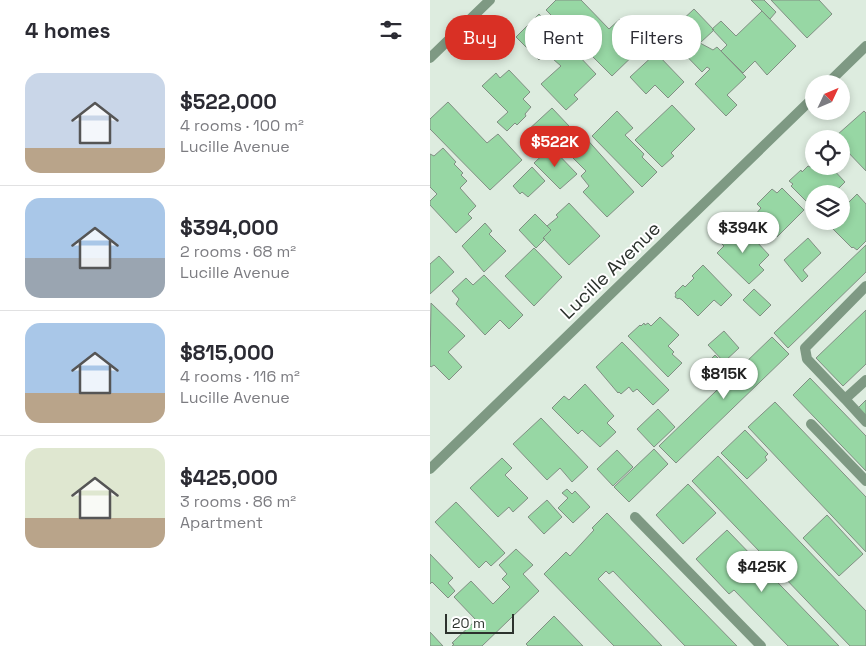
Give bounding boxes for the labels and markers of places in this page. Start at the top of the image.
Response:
pin: $522K [520,126,590,168]
pin: $394K [708,212,778,254]
pin: $815K [689,358,759,400]
pin: $425K [727,550,797,593]

